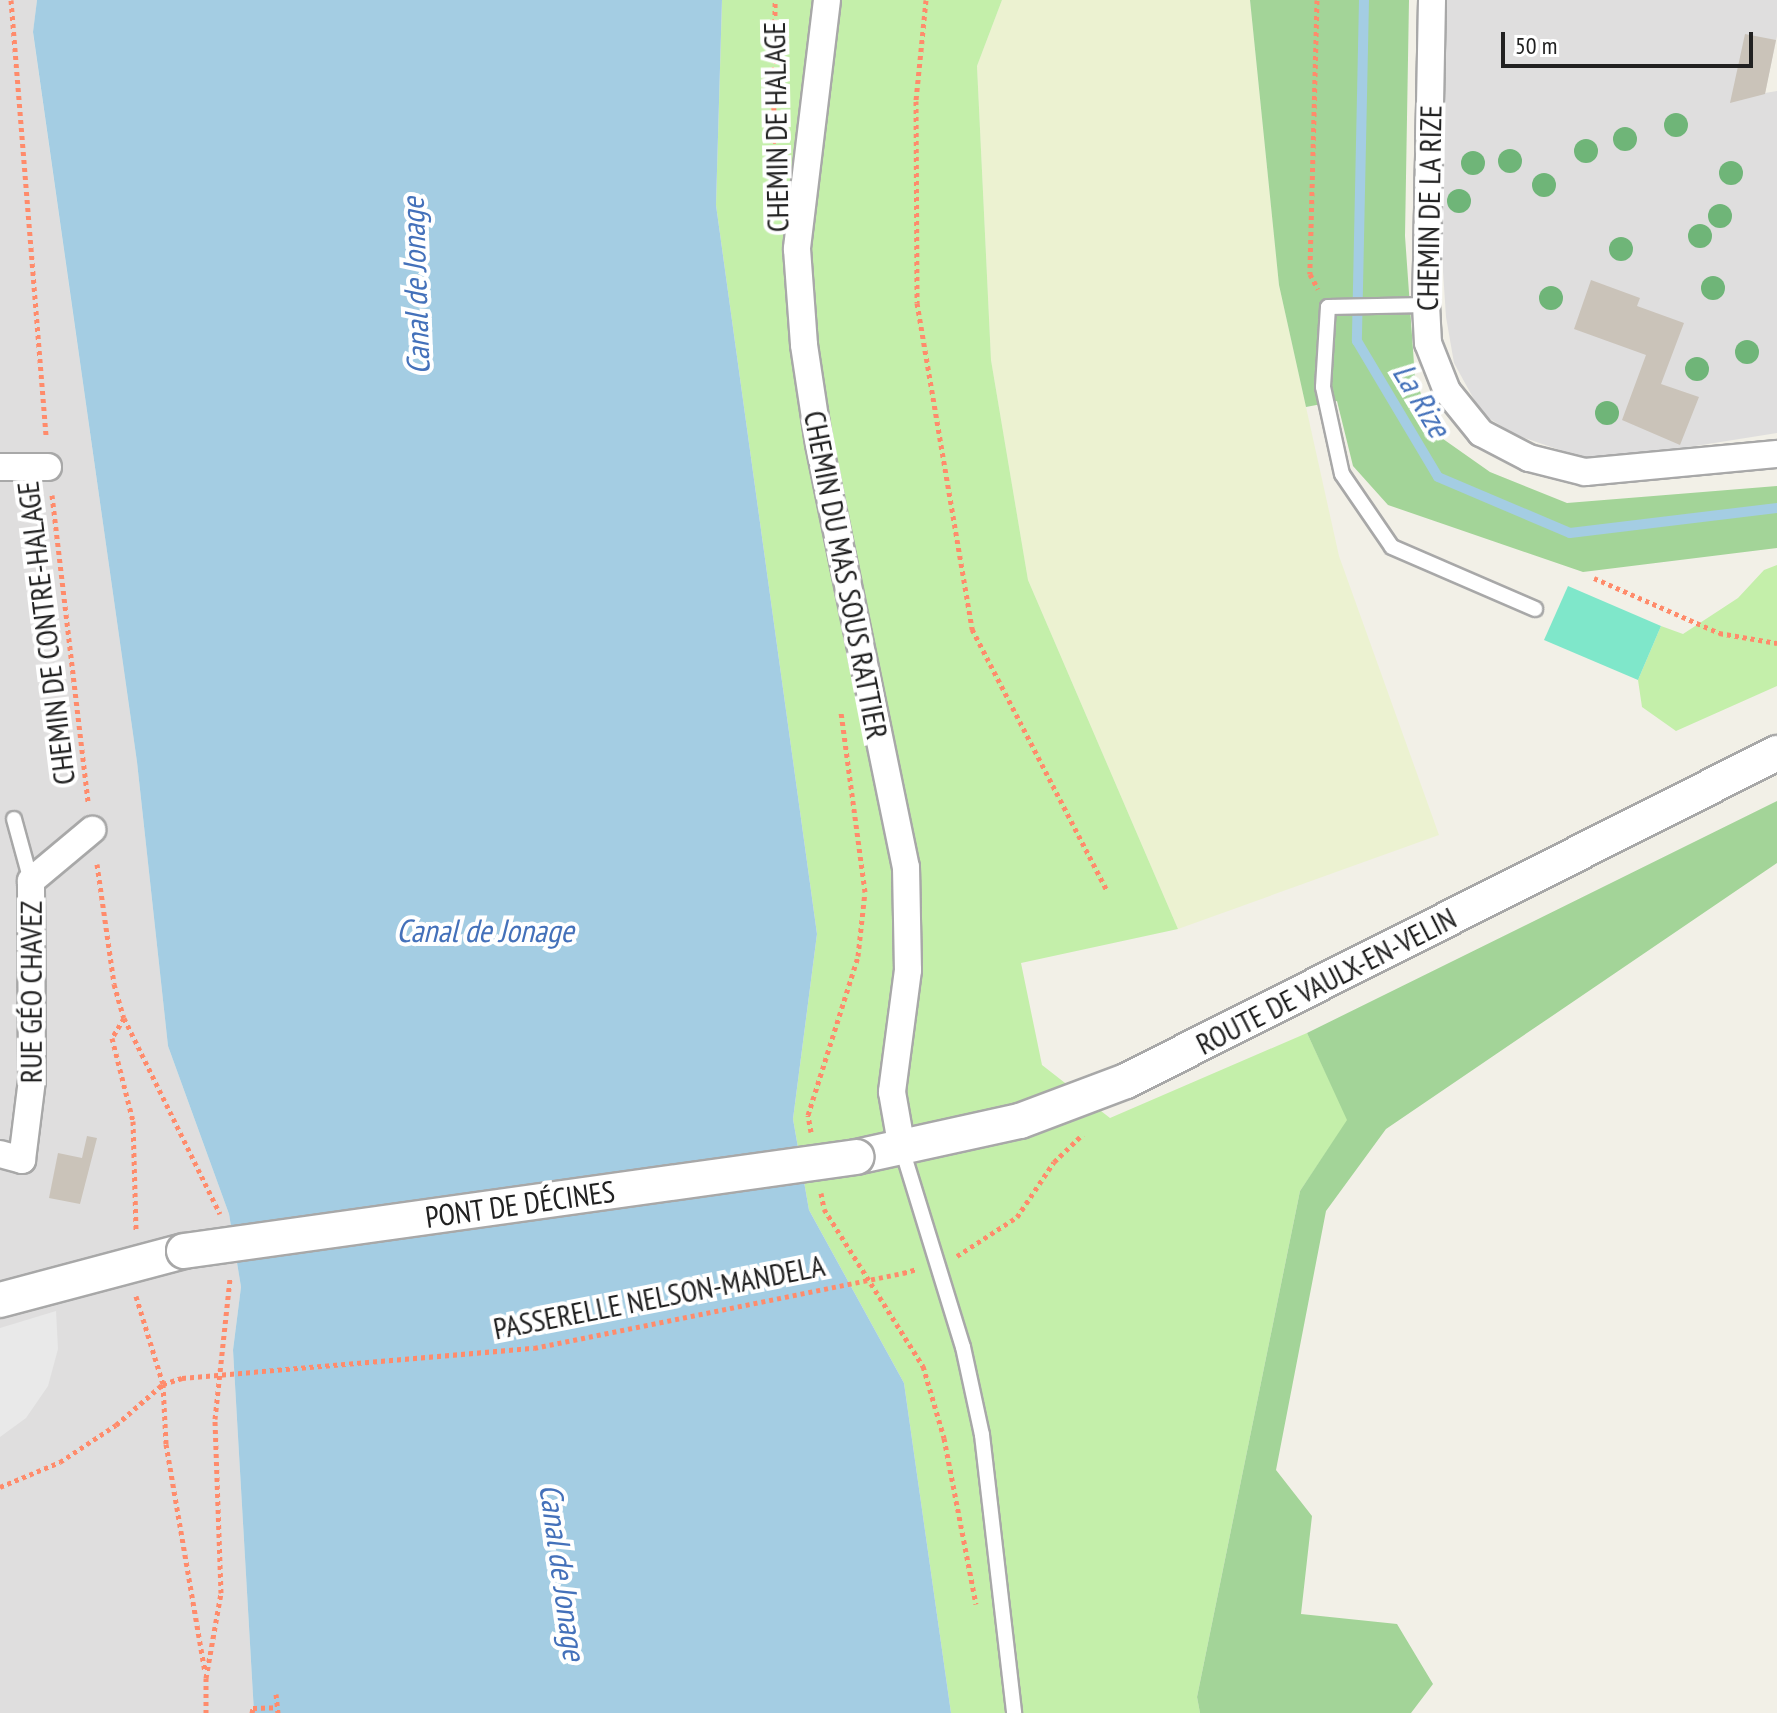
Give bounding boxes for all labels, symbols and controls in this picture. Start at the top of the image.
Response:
scale bar [1505,16,1757,66]
street label: CHEMIN DE HALAGE [756,22,796,232]
text: 50 m [1515,30,1557,61]
street label: CHEMIN DE LA RIZE [1409,104,1449,312]
water label: Canal de Jonage [393,197,437,375]
water label: La Rize [1385,356,1459,444]
street label: CHEMIN DU MAS SOUS RATTIER [797,408,895,742]
street label: CHEMIN DE CONTRE-HALAGE [10,479,82,787]
street label: ROUTE DE VAULX-EN-VELIN [1190,900,1462,1062]
street label: RUE GÉO CHAVEZ [13,901,49,1083]
water label: Canal de Jonage [396,911,574,949]
street label: PONT DE DÉCINES [423,1173,617,1235]
street label: PASSERELLE NELSON-MANDELA [490,1247,828,1347]
water label: Canal de Jonage [532,1481,594,1663]

